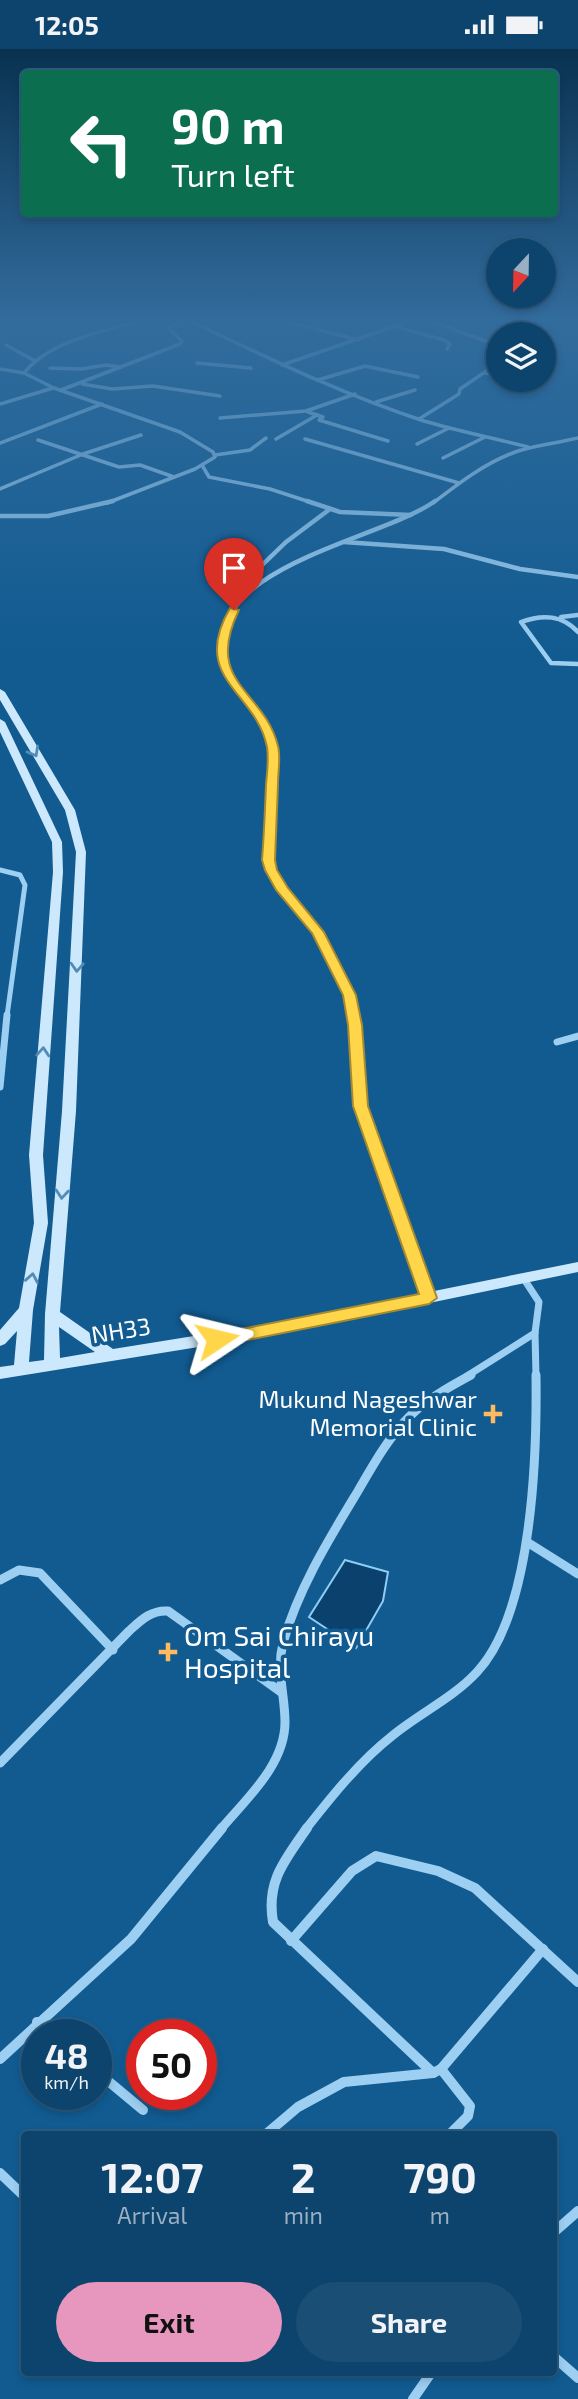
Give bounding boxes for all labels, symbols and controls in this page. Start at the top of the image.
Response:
text: 12:05 [35,9,99,40]
text: 90 m [171,95,285,154]
icon: left [56,98,147,189]
text: Turn left [171,155,295,193]
north arrow [486,238,556,308]
map controls [486,238,556,392]
button: layers [486,322,556,392]
pin [204,538,264,610]
icon: arrive [215,549,253,587]
one-way arrow [26,744,39,757]
one-way arrow [69,962,84,973]
one-way arrow [36,1046,51,1057]
one-way arrow [55,1189,70,1200]
one-way arrow [24,1272,39,1284]
position arrow [180,1302,254,1376]
street label: NH33 [89,1311,152,1349]
place label: Mukund Nageshwar Memorial Clinic [258,1384,477,1441]
marker: Mukund Nageshwar Memorial Clinic [483,1404,503,1424]
place label: Om Sai Chirayu Hospital [184,1618,374,1684]
marker: Om Sai Chirayu Hospital [158,1642,178,1662]
speed limit sign: 50 [126,2019,217,2110]
text: 48 [44,2034,89,2076]
text: km/h [44,2071,89,2093]
text: 12:07 [101,2151,203,2201]
text: 2 [291,2151,315,2201]
text: 790 [403,2151,477,2201]
text: Arrival [117,2201,187,2229]
text: min [284,2201,323,2229]
text: m [430,2201,450,2229]
button: Exit [56,2282,282,2362]
button: Share [296,2282,522,2362]

